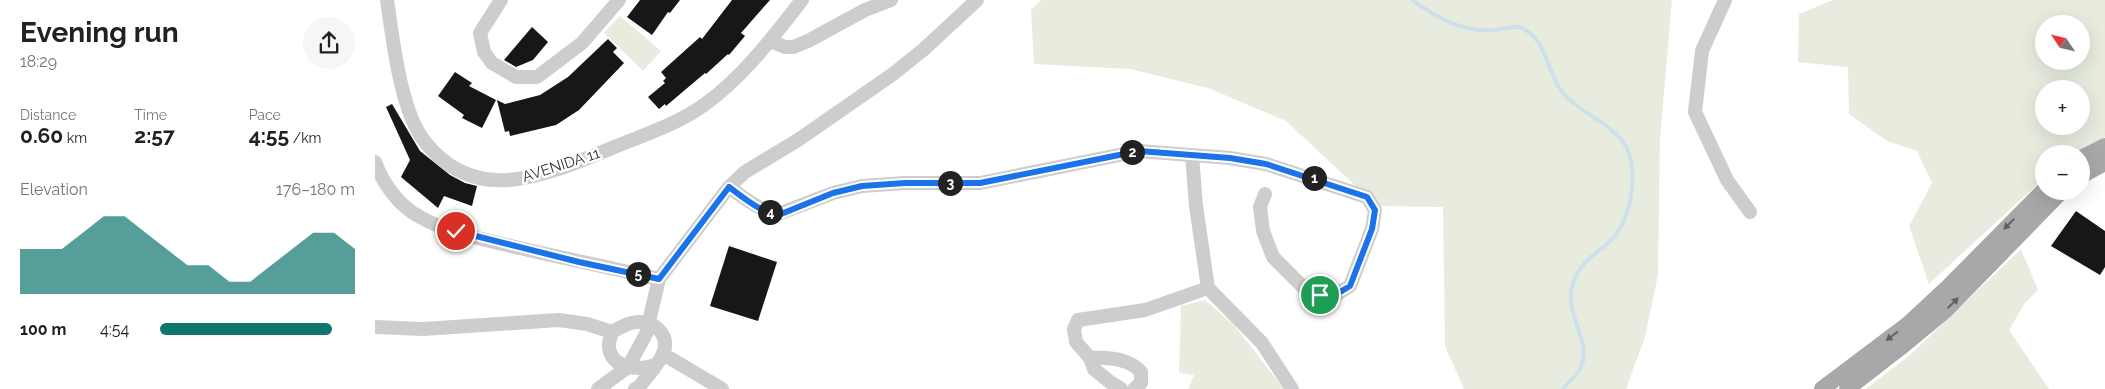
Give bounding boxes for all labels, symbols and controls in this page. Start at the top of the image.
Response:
north arrow [2035,15,2090,70]
map controls [2035,15,2090,200]
text: Evening run [20,16,179,49]
button: share [303,17,355,69]
text: 18:29 [20,52,57,71]
button: + [2035,80,2090,135]
text: Distance [20,107,76,123]
text: Time [134,107,167,123]
text: Pace [249,107,281,123]
text: 0.60 [20,123,63,148]
text: 2:57 [134,123,175,148]
text: 4:55 [249,123,289,148]
text: km [63,130,87,146]
text: /km [289,130,321,146]
pin: 2 [1119,140,1145,164]
street label: AVENIDA 11 [520,144,603,186]
text: 2 [1129,144,1136,160]
button: − [2035,145,2090,200]
pin: 1 [1301,166,1327,190]
pin: 3 [937,170,963,196]
text: 1 [1311,170,1318,186]
text: 3 [947,175,954,191]
text: Elevation [20,180,88,199]
text: 176–180 m [276,180,355,199]
pin: 4 [757,200,783,224]
text: 4 [767,204,775,220]
pin [435,210,477,252]
icon: check [442,217,470,245]
one-way arrow [2003,217,2015,229]
pin: 5 [625,262,651,286]
text: 5 [635,266,642,282]
pin [1299,274,1341,316]
icon: arrive [1306,281,1334,309]
one-way arrow [1947,297,1959,309]
text: 100 m [20,320,66,339]
text: 4:54 [100,320,129,339]
one-way arrow [1886,331,1899,342]

